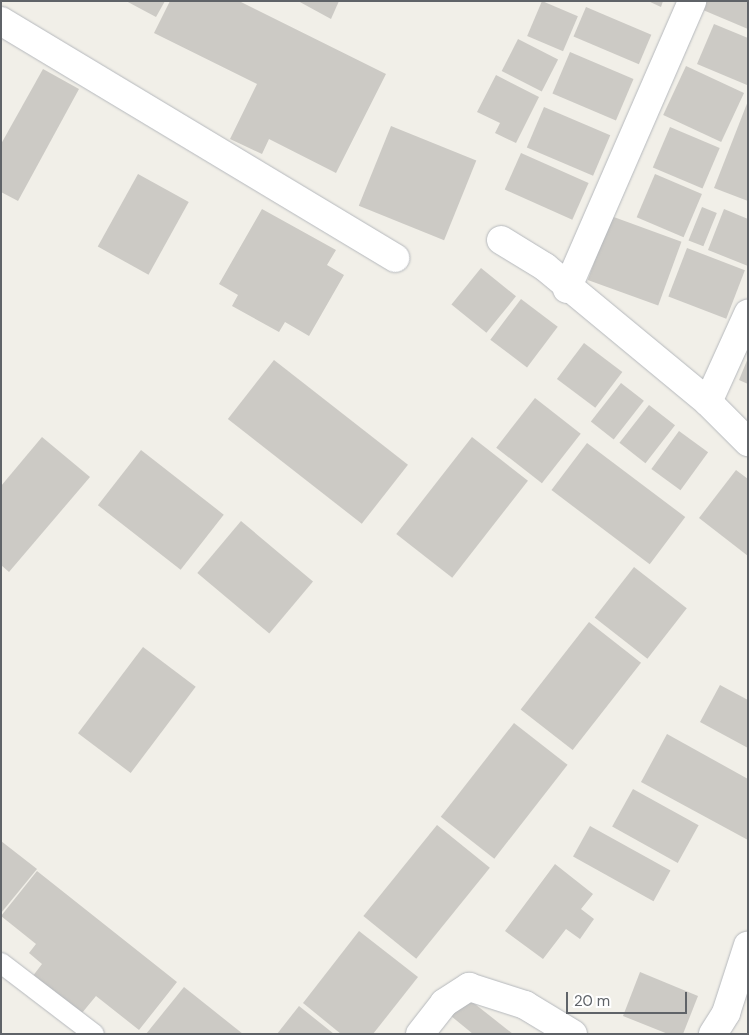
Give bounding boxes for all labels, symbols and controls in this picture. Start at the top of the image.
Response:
scale bar [569,982,690,1014]
text: 20 m [574,991,610,1011]

